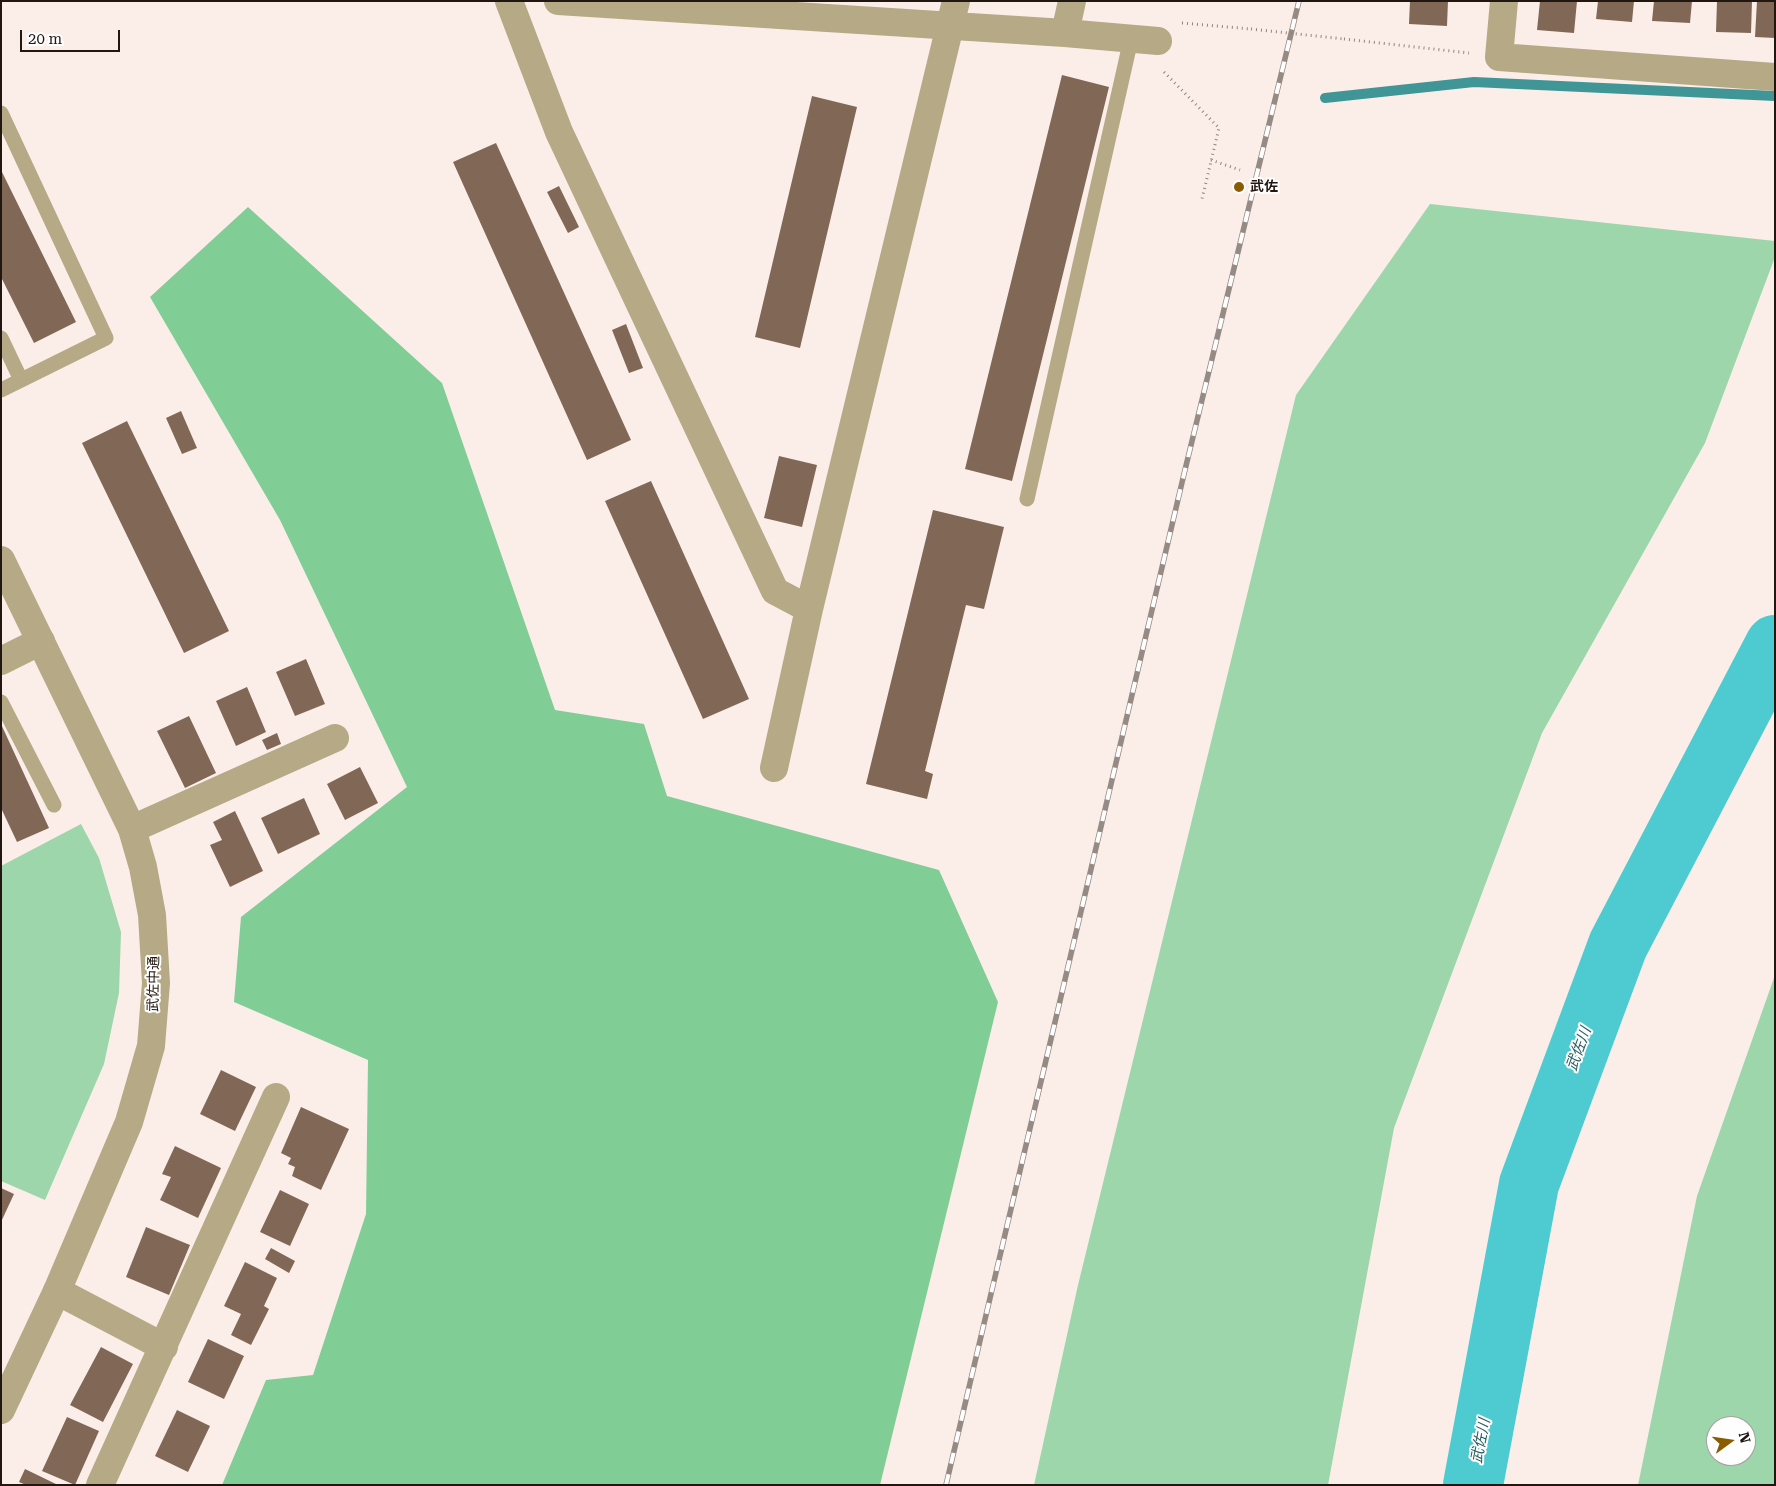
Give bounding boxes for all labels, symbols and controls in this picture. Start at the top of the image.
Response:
scale bar [22,20,122,52]
text: 20 m [28,30,62,48]
place label: 武佐 [1250,179,1278,195]
marker: 武佐 [1232,180,1246,194]
street label: 武佐中通 [145,956,163,1012]
water label: 武佐川 [1563,1025,1595,1073]
north arrow [1706,1416,1756,1466]
water label: 武佐川 [1468,1417,1494,1465]
text: N [1736,1430,1754,1445]

